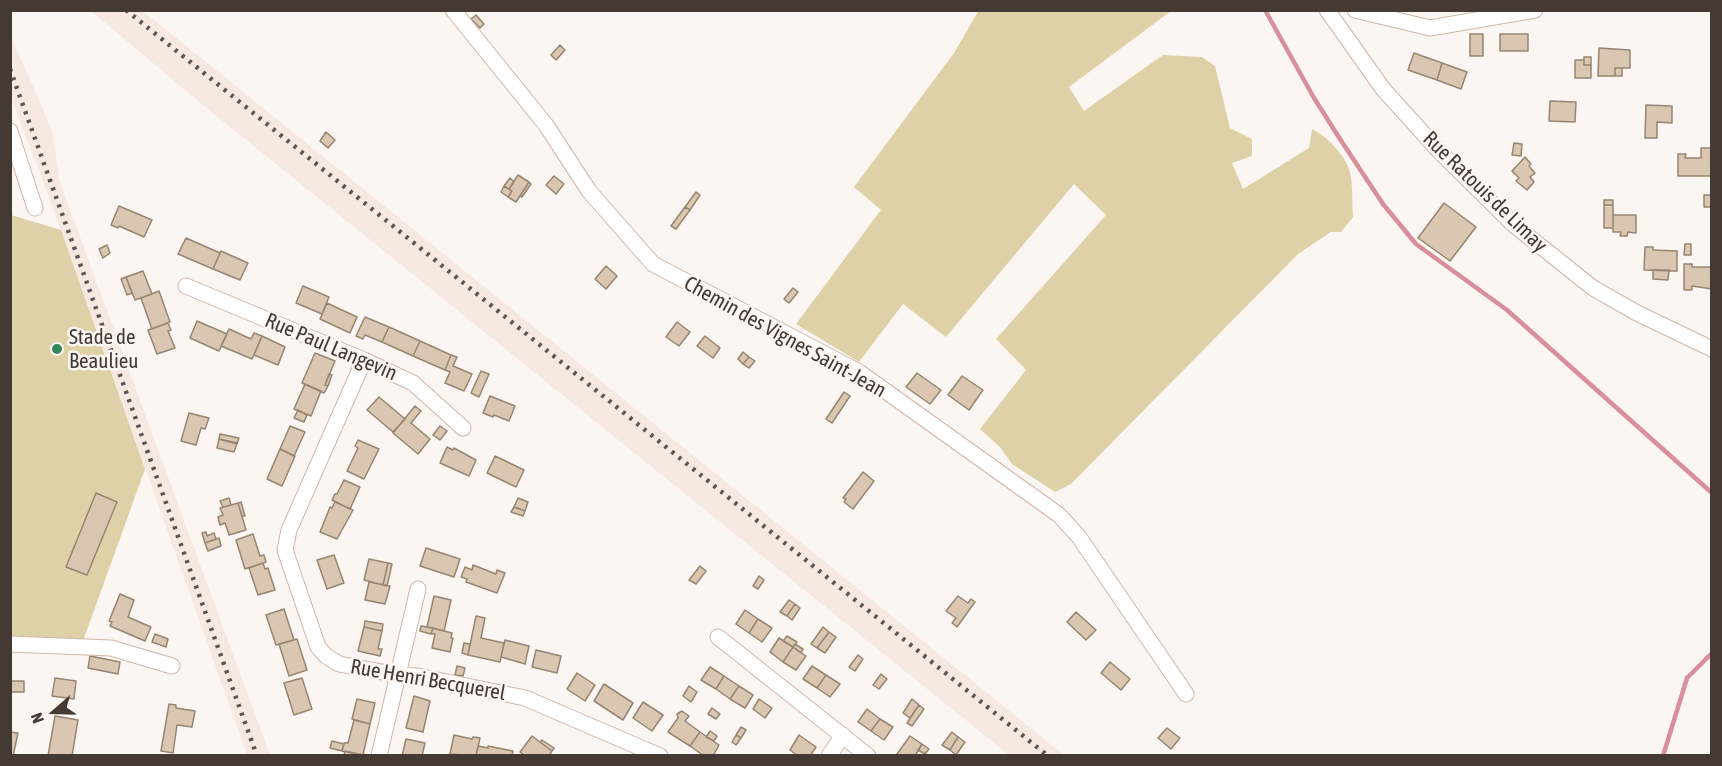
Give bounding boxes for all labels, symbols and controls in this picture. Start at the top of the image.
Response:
street label: Rue Ratouis de Limay [1418,126,1552,258]
street label: Chemin des Vignes Saint-Jean [680,271,890,403]
street label: Rue Paul Langevin [261,308,401,386]
place label: Stade de Beaulieu [69,324,138,374]
marker: Stade de Beaulieu [50,342,64,356]
street label: Rue Henri Becquerel [349,654,507,706]
north arrow [24,682,84,742]
text: N [27,711,47,726]

